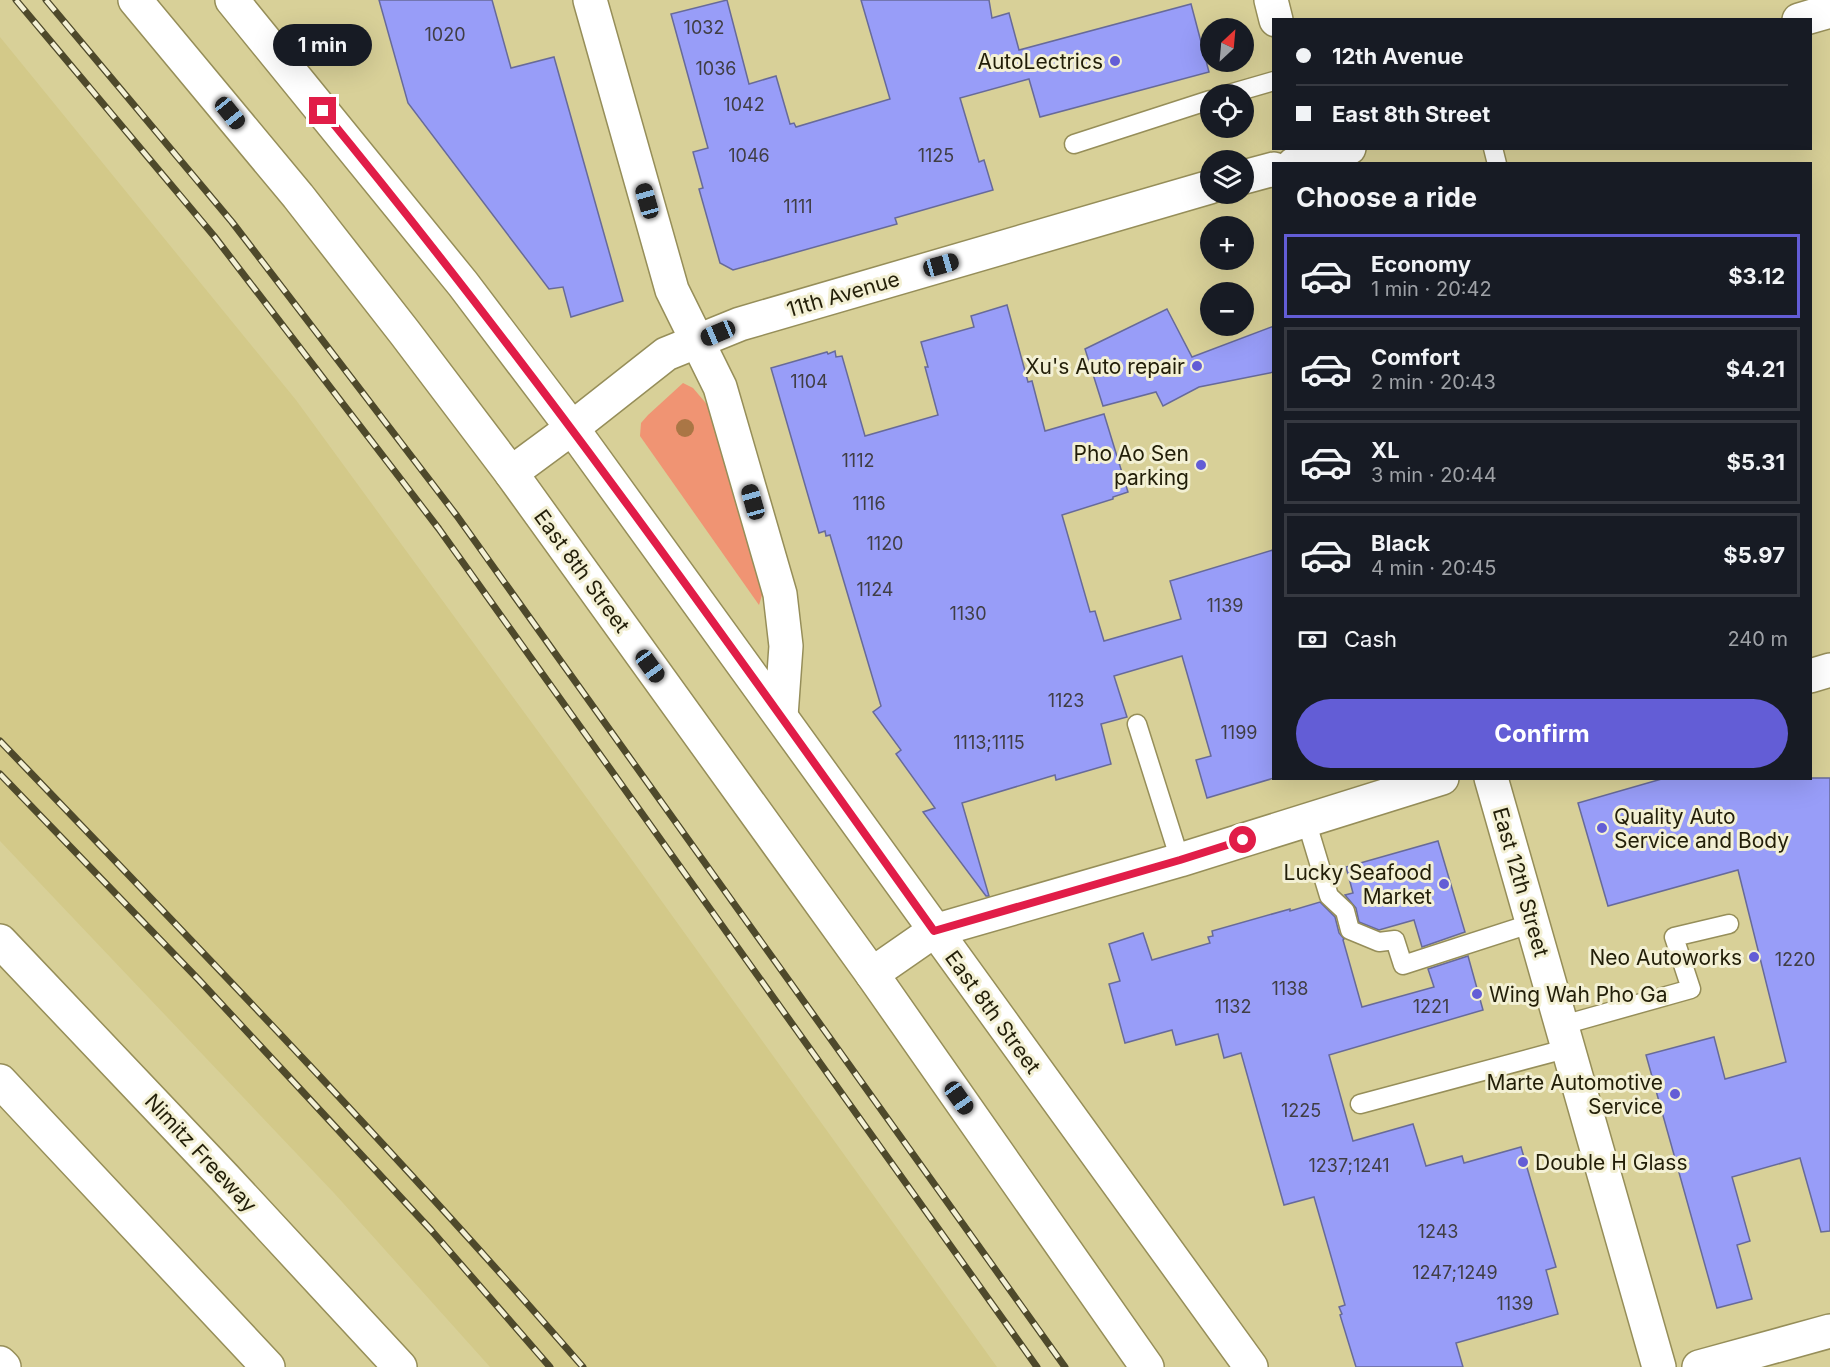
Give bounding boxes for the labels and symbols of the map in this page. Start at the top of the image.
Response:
house number: 1032 [684,17,724,38]
north arrow [1200,18,1254,72]
callout: 1 min [274,24,372,66]
house number: 1020 [424,24,466,45]
place label: AutoLectrics [977,49,1103,74]
marker: AutoLectrics [1108,54,1122,68]
house number: 1036 [696,58,736,79]
car [212,93,248,133]
house number: 1042 [723,94,765,115]
route end [309,97,336,124]
house number: 1046 [728,145,770,166]
house number: 1125 [918,145,954,166]
car [633,181,661,221]
house number: 1111 [783,196,813,217]
car [921,251,961,279]
street label: 11th Avenue [784,266,902,322]
car [698,318,738,348]
place label: Xu's Auto repair [1025,354,1185,379]
marker: Xu's Auto repair [1190,359,1204,373]
house number: 1104 [790,371,828,392]
place label: Pho Ao Sen parking [1074,441,1189,490]
house number: 1112 [842,450,874,471]
marker: Pho Ao Sen parking [1194,458,1208,472]
car [739,482,767,522]
house number: 1116 [852,493,886,514]
street label: East 8th Street [529,505,635,637]
house number: 1120 [867,533,903,554]
house number: 1124 [857,579,893,600]
house number: 1139 [1207,595,1243,616]
house number: 1130 [949,603,987,624]
car [632,646,668,686]
house number: 1123 [1048,690,1084,711]
house number: 1199 [1221,722,1257,743]
house number: 1113;1115 [953,732,1025,753]
street label: East 12th Street [1488,804,1554,960]
place label: Quality Auto Service and Body [1614,804,1789,853]
marker: Quality Auto Service and Body [1595,821,1609,835]
route start [1229,826,1256,853]
place label: Lucky Seafood Market [1284,860,1432,909]
marker: Lucky Seafood Market [1437,877,1451,891]
place label: Neo Autoworks [1589,945,1742,970]
street label: East 8th Street [940,946,1046,1078]
house number: 1220 [1775,949,1815,970]
marker: Neo Autoworks [1747,950,1761,964]
house number: 1138 [1272,978,1308,999]
place label: Wing Wah Pho Ga [1489,982,1668,1007]
marker: Wing Wah Pho Ga [1470,987,1484,1001]
house number: 1132 [1215,996,1251,1017]
house number: 1221 [1413,996,1449,1017]
place label: Marte Automotive Service [1486,1070,1663,1119]
car [941,1078,977,1118]
marker: Marte Automotive Service [1668,1087,1682,1101]
street label: Nimitz Freeway [140,1089,262,1217]
house number: 1225 [1281,1100,1321,1121]
place label: Double H Glass [1535,1150,1688,1175]
house number: 1237;1241 [1308,1155,1390,1176]
marker: Double H Glass [1516,1155,1530,1169]
house number: 1243 [1418,1221,1458,1242]
house number: 1247;1249 [1412,1262,1498,1283]
house number: 1139 [1497,1293,1533,1314]

